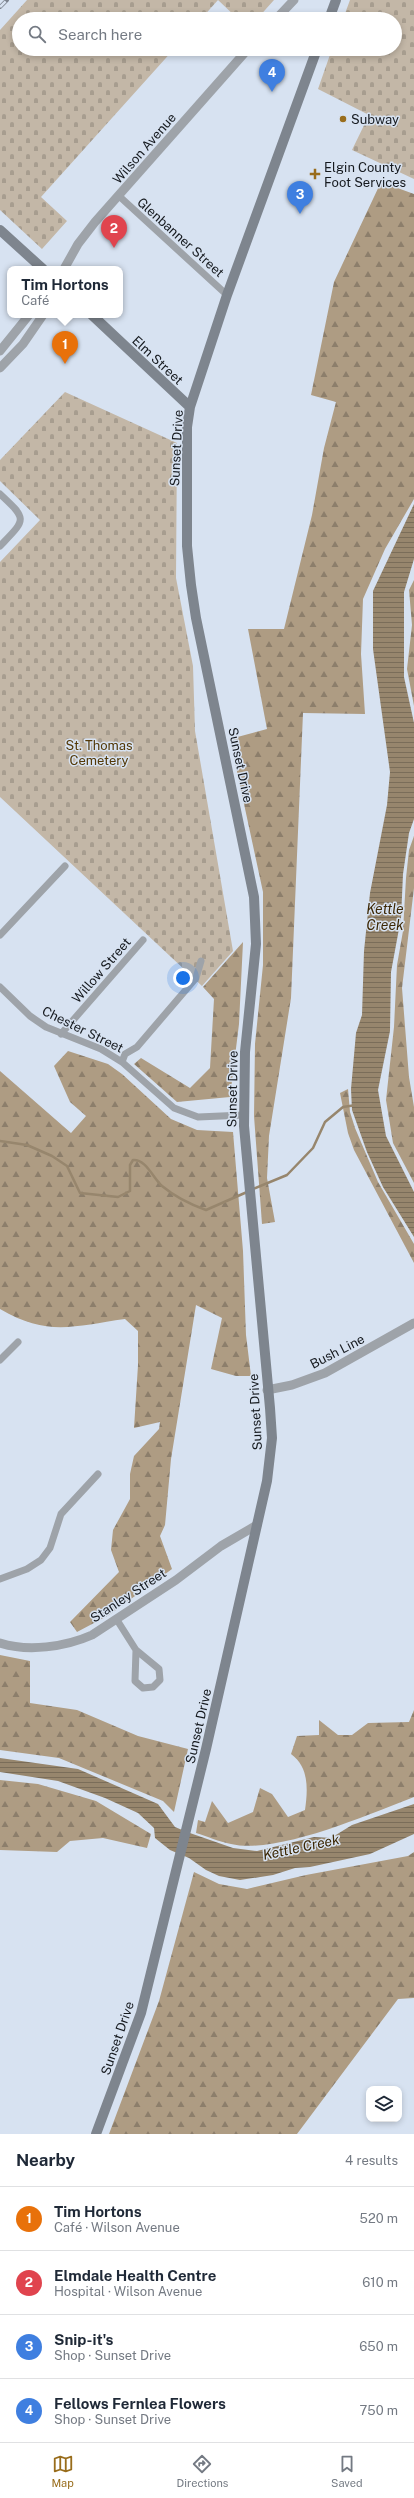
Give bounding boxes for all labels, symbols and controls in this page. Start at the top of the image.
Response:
search box [12,12,402,56]
icon: search [26,23,48,45]
text: Search here [58,26,142,43]
pin: 4 [259,59,285,92]
street label: Wilson Avenue [110,110,179,187]
place label: Subway [351,112,399,127]
marker: Subway [338,114,348,124]
place label: Elgin County Foot Services [324,160,406,190]
marker: Elgin County Foot Services [309,168,321,180]
pin: 3 [287,181,313,214]
street label: Glenbanner Street [134,195,227,280]
pin: 2 [101,215,127,248]
popup [7,266,123,318]
text: Tim Hortons [21,276,109,293]
text: Café [21,293,49,308]
pin: 1 [52,331,78,364]
street label: Elm Street [129,333,186,388]
street label: Sunset Drive [167,409,186,487]
street label: Sunset Drive [225,726,256,804]
park label: St. Thomas Cemetery [66,738,133,768]
water label: Kettle Creek [366,901,404,933]
street label: Willow Street [69,935,134,1006]
your location [173,968,193,988]
street label: Chester Street [40,1003,126,1056]
street label: Sunset Drive [224,1051,241,1128]
street label: Bush Line [307,1331,367,1372]
street label: Sunset Drive [246,1373,265,1451]
street label: Stanley Street [88,1565,169,1625]
street label: Sunset Drive [183,1687,214,1765]
water label: Kettle Creek [261,1831,341,1863]
street label: Sunset Drive [98,1999,137,2077]
map controls [366,2086,402,2122]
button: layers [366,2086,402,2122]
text: Nearby [16,2150,75,2170]
text: 4 results [345,2153,398,2168]
text: Tim Hortons [54,2203,142,2220]
text: 1 [26,2211,32,2226]
text: 520 m [360,2211,398,2226]
text: Café · Wilson Avenue [54,2220,180,2235]
text: Elmdale Health Centre [54,2267,216,2284]
text: 2 [25,2275,33,2290]
text: 610 m [362,2275,398,2290]
text: Hospital · Wilson Avenue [54,2284,202,2299]
text: Snip-it's [54,2331,113,2348]
text: 3 [25,2339,33,2354]
text: 650 m [359,2339,398,2354]
text: Shop · Sunset Drive [54,2348,171,2363]
text: Fellows Fernlea Flowers [54,2395,226,2412]
text: 4 [25,2403,33,2418]
text: 750 m [360,2403,398,2418]
text: Shop · Sunset Drive [54,2412,171,2427]
tab: Map [51,2453,74,2489]
tab: Directions [177,2453,228,2489]
tab: Saved [331,2453,363,2489]

